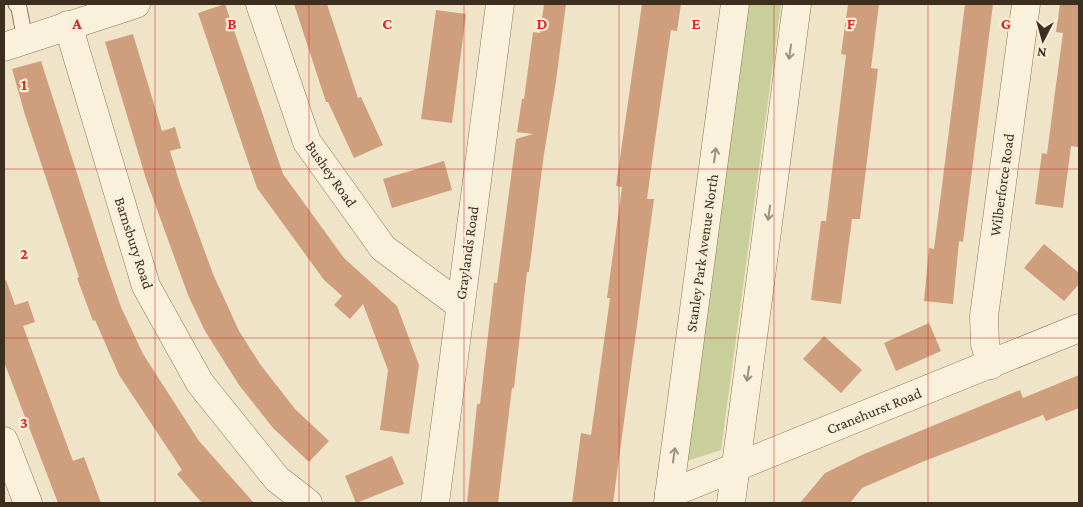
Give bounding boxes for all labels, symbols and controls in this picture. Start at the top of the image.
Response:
text: A [71,15,82,32]
text: B [227,15,237,32]
text: C [382,15,392,32]
text: D [536,15,548,32]
text: E [691,15,701,32]
text: F [847,15,856,32]
text: G [1001,15,1011,32]
north arrow [1018,15,1068,65]
one-way arrow [785,44,795,60]
text: N [1036,44,1047,61]
text: 1 [21,76,27,93]
street label: Wilberforce Road [987,132,1017,238]
street label: Bushey Road [302,138,360,211]
one-way arrow [710,147,720,163]
street label: Stanley Park Avenue North [683,173,722,333]
street label: Barnsbury Road [111,195,156,291]
street label: Graylands Road [453,205,482,301]
one-way arrow [764,205,774,221]
text: 2 [20,245,28,262]
one-way arrow [743,366,753,382]
street label: Cranehurst Road [824,385,924,437]
text: 3 [20,414,28,431]
one-way arrow [670,447,680,463]

